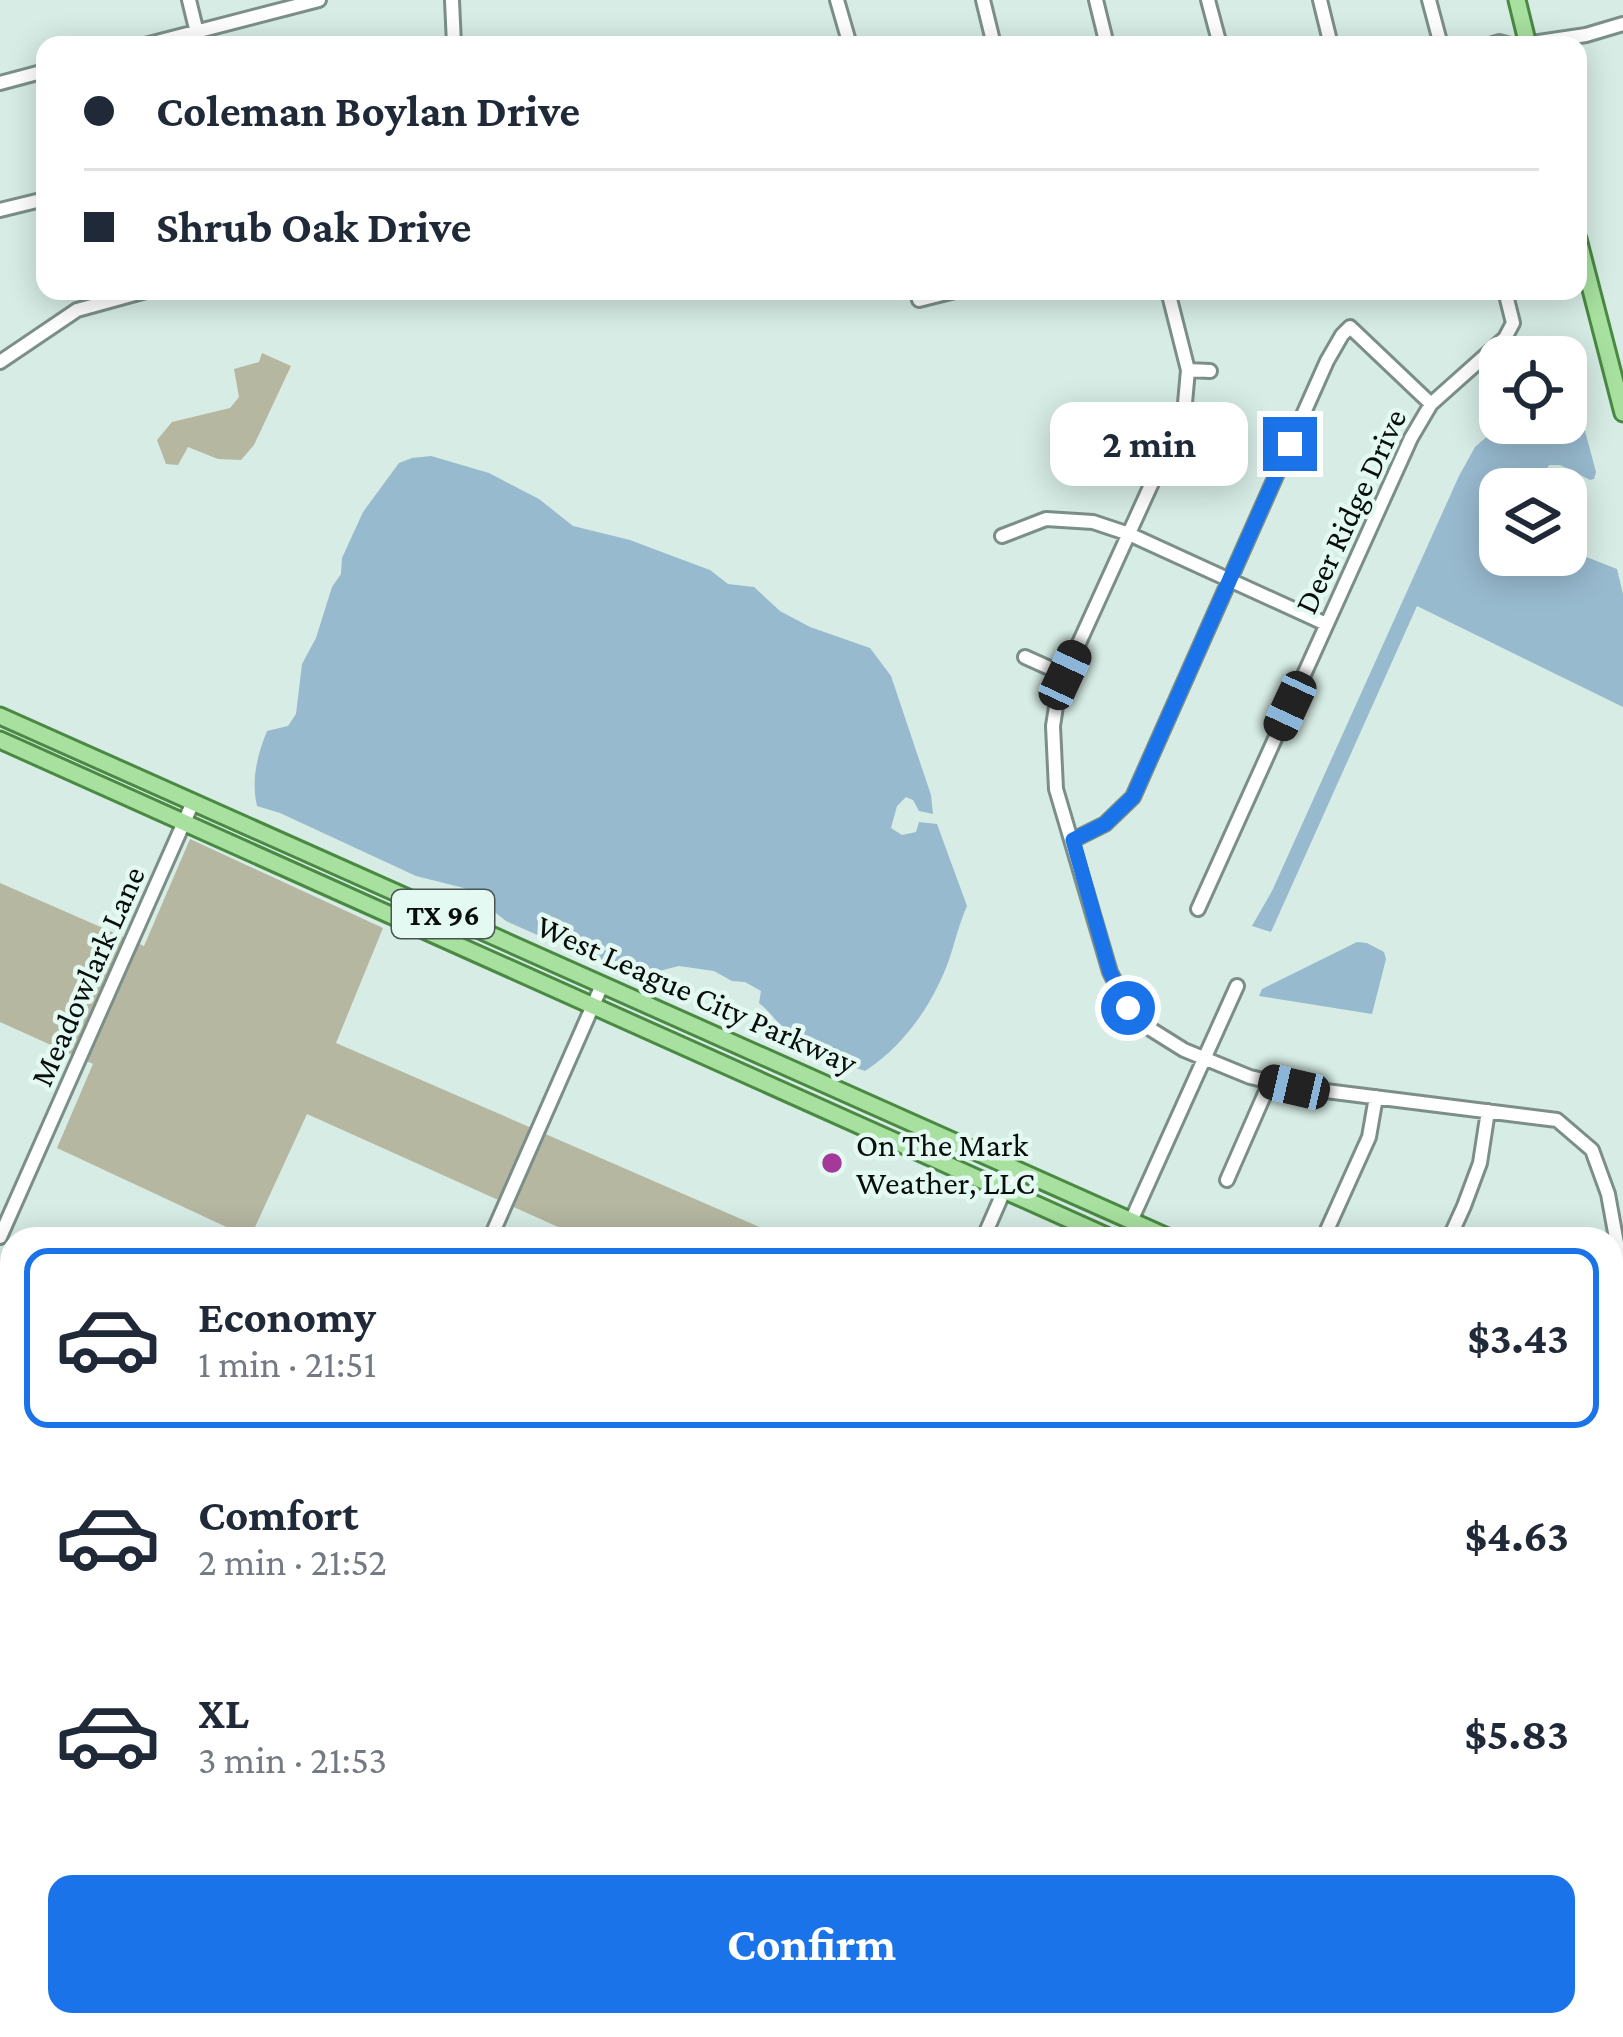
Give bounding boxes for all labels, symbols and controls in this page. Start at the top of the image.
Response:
text: Coleman Boylan Drive [156,86,580,136]
text: Shrub Oak Drive [156,202,471,252]
map controls [1479,336,1587,576]
button: locate [1479,336,1587,444]
callout: 2 min [1050,402,1248,486]
street label: Deer Ridge Drive [1286,403,1414,619]
route end [1263,417,1317,471]
text: 2 min [1102,422,1196,465]
button: layers [1479,468,1587,576]
car [1033,635,1097,715]
car [1258,666,1322,746]
street label: Meadowlark Lane [22,860,152,1092]
road number: TX 96 [392,890,494,938]
street label: West League City Parkway [531,907,864,1082]
route start [1101,981,1155,1035]
car [1255,1061,1333,1113]
place label: On The Mark Weather, LLC [856,1126,1035,1201]
marker: On The Mark Weather, LLC [819,1150,845,1176]
icon: car [54,1284,162,1392]
text: Economy [198,1292,376,1342]
text: $3.43 [1467,1313,1569,1363]
text: 1 min · 21:51 [198,1342,376,1385]
icon: car [54,1482,162,1590]
text: Comfort [198,1490,359,1540]
text: $4.63 [1464,1511,1569,1561]
text: 2 min · 21:52 [198,1540,387,1583]
icon: car [54,1680,162,1788]
text: XL [198,1688,249,1738]
text: $5.83 [1464,1709,1569,1759]
text: 3 min · 21:53 [198,1738,387,1781]
button: Confirm [48,1875,1575,2013]

